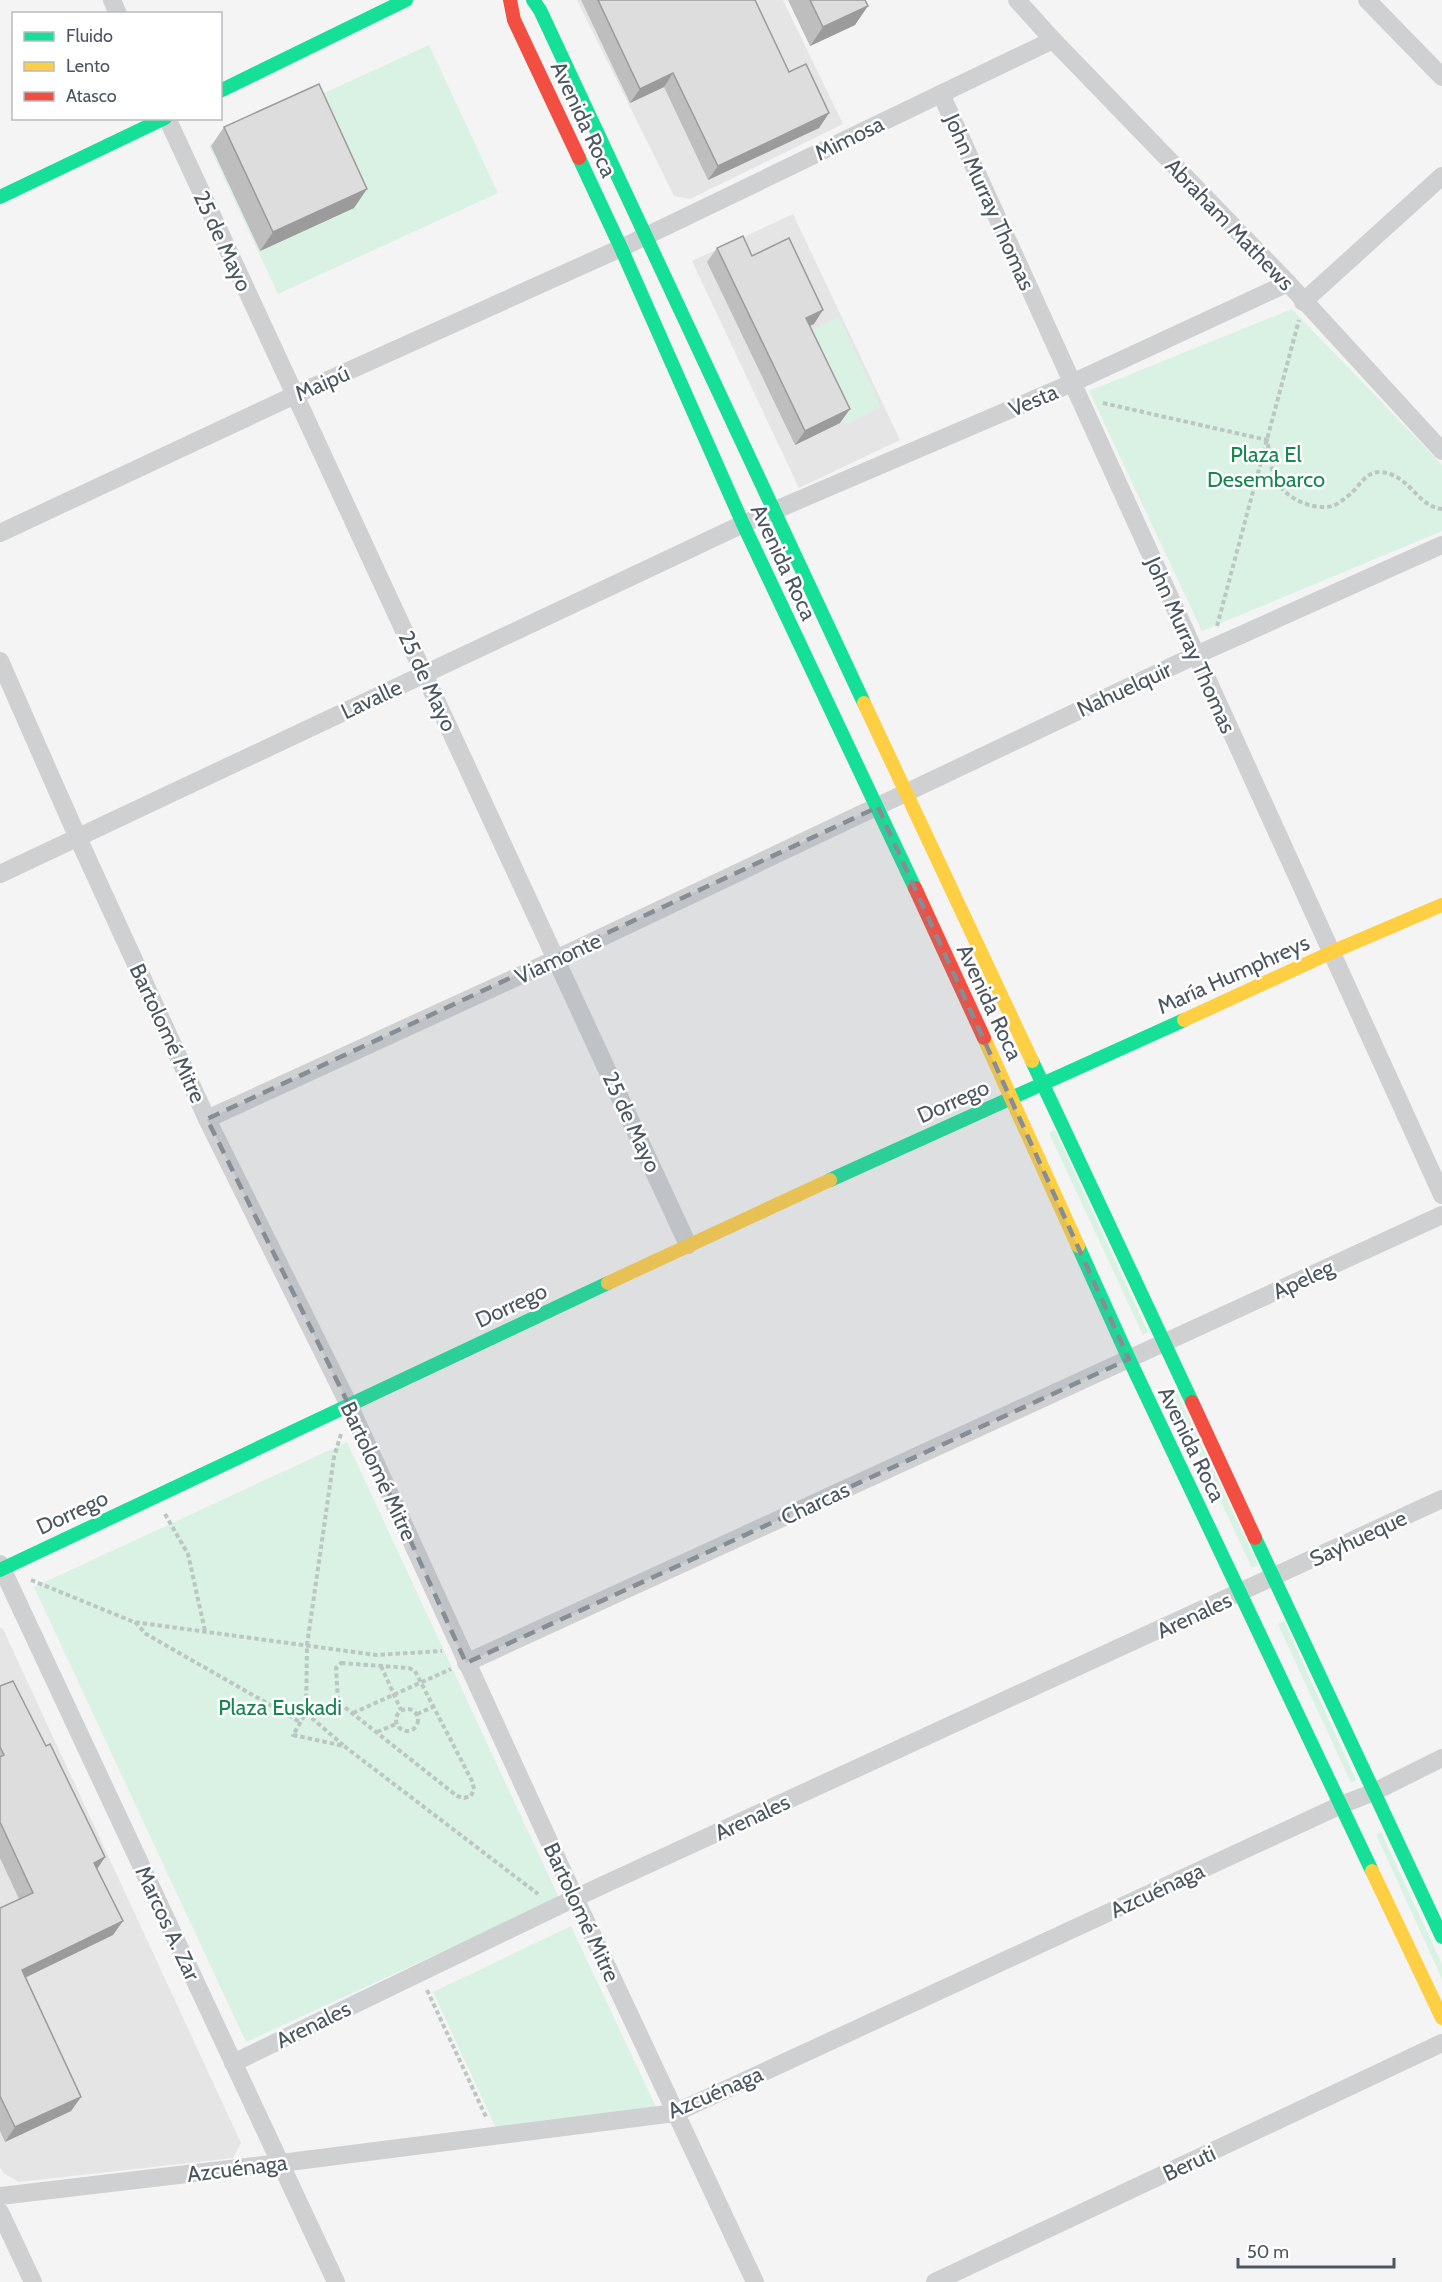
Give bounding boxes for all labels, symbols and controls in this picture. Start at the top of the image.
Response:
legend [12,12,222,120]
text: Fluido [66,25,113,47]
text: Lento [66,55,110,77]
street label: Avenida Roca [545,57,622,182]
text: Atasco [66,85,117,107]
street label: John Murray Thomas [938,109,1041,295]
street label: Mimosa [810,110,889,167]
street label: Abraham Mathews [1160,153,1300,296]
street label: 25 de Mayo [188,187,258,296]
street label: Maipú [291,360,354,407]
street label: Vesta [1005,378,1062,423]
park label: Plaza El Desembarco [1207,441,1325,493]
street label: Avenida Roca [745,500,822,625]
street label: John Murray Thomas [1139,552,1242,738]
street label: 25 de Mayo [393,627,463,736]
street label: Nahuelquir [1073,656,1176,723]
street label: Lavalle [337,674,406,725]
street label: Viamonte [511,927,605,990]
street label: María Humphreys [1153,929,1313,1020]
street label: Avenida Roca [951,940,1028,1065]
street label: Bartolomé Mitre [124,959,212,1107]
street label: 25 de Mayo [597,1068,667,1177]
street label: Dorrego [913,1074,993,1129]
street label: Apeleg [1268,1253,1339,1305]
street label: Dorrego [471,1277,551,1334]
street label: Avenida Roca [1152,1382,1231,1507]
street label: Bartolomé Mitre [335,1397,423,1545]
street label: Charcas [777,1476,854,1531]
street label: Dorrego [32,1484,112,1541]
street label: Sayhueque [1305,1504,1411,1573]
street label: Arenales [1152,1586,1236,1645]
park label: Plaza Euskadi [218,1694,342,1721]
street label: Arenales [710,1788,794,1847]
street label: Bartolomé Mitre [538,1838,626,1986]
street label: Azcuénaga [1106,1857,1209,1924]
street label: Marcos A. Zar [129,1862,206,1985]
street label: Arenales [271,1995,355,2054]
street label: Azcuénaga [664,2060,767,2125]
street label: Beruti [1159,2140,1220,2187]
street label: Azcuénaga [185,2149,289,2188]
scale bar [1238,2231,1394,2269]
text: 50 m [1247,2241,1289,2263]

